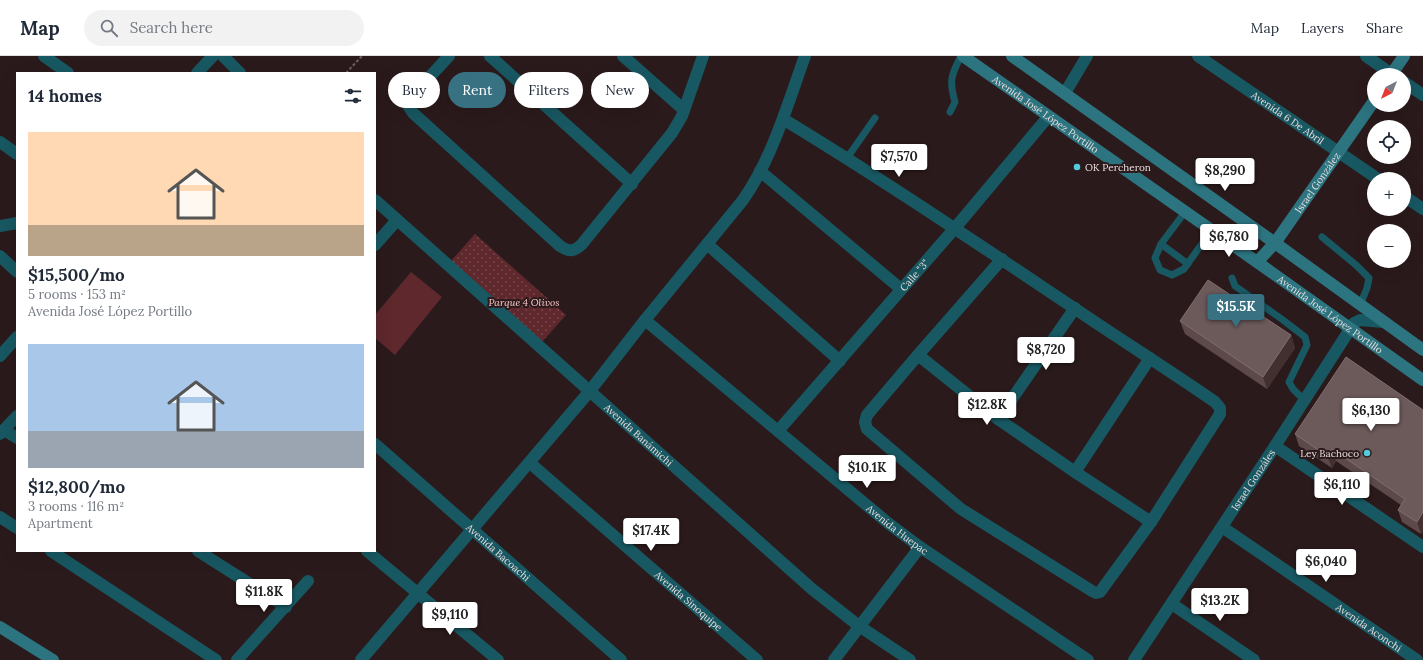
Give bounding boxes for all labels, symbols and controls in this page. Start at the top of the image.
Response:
search box [84,10,364,46]
text: Map [20,16,60,40]
icon: search [98,17,120,39]
text: Search here [130,18,213,37]
text: Map [1251,19,1279,37]
text: Layers [1301,19,1344,37]
text: Share [1366,19,1403,37]
north arrow [1367,68,1411,112]
map controls [1367,68,1411,268]
chip: Buy [388,72,440,108]
chip: Rent [448,72,506,108]
chip: Filters [514,72,583,108]
chip: New [591,72,649,108]
street label: Avenida José López Portillo [989,72,1101,156]
text: 14 homes [28,85,102,107]
icon: filters [342,85,364,107]
street label: Avenida 6 De Abril [1248,88,1327,147]
button: locate [1367,120,1411,164]
pin: $7,570 [866,144,932,178]
text: $7,570 [880,148,918,165]
street label: Israel González [1292,150,1343,216]
icon: home [160,158,232,230]
pin: $8,290 [1192,158,1258,192]
place label: OK Percheron [1085,161,1151,174]
marker: OK Percheron [1072,162,1082,172]
text: $8,290 [1204,162,1246,179]
button: + [1367,172,1411,216]
pin: $6,780 [1196,224,1262,258]
button: − [1367,224,1411,268]
text: $6,780 [1209,228,1249,245]
street label: Calle "3" [897,257,932,294]
text: $15,500/mo [28,264,125,286]
street label: Avenida José López Portillo [1274,272,1386,357]
text: 5 rooms · 153 m² [28,286,126,303]
pin: $15.5K [1203,294,1269,328]
park label: Parque 4 Olivos [489,296,559,309]
text: $15.5K [1216,298,1256,315]
text: Avenida José López Portillo [28,303,192,320]
pin: $8,720 [1013,337,1079,371]
text: $8,720 [1026,341,1066,358]
icon: home [160,370,232,442]
pin: $12.8K [954,392,1020,426]
text: $12.8K [967,396,1007,413]
pin: $6,130 [1338,398,1404,432]
street label: Avenida Banámichi [601,400,676,469]
text: $6,130 [1351,402,1391,419]
street label: Israel Gonzáles [1228,446,1278,513]
place label: Ley Bachoco [1300,447,1359,460]
marker: Ley Bachoco [1362,448,1372,458]
pin: $10.1K [834,455,900,489]
text: $10.1K [848,459,886,476]
pin: $6,110 [1309,472,1375,506]
text: $12,800/mo [28,476,125,498]
text: $6,110 [1323,476,1361,493]
text: 3 rooms · 116 m² [28,498,124,515]
street label: Avenida Huepac [863,501,931,558]
text: Apartment [28,515,93,532]
pin: $17.4K [618,518,684,552]
street label: Avenida Bacoachi [462,520,533,584]
text: $17.4K [632,522,670,539]
pin: $6,040 [1293,549,1359,583]
text: $6,040 [1305,553,1347,570]
street label: Avenida Sinoquipe [651,567,725,634]
pin: $11.8K [231,579,297,613]
text: $11.8K [245,583,283,600]
pin: $13.2K [1187,588,1253,622]
text: $13.2K [1200,592,1240,609]
street label: Avenida Aconchi [1333,600,1404,655]
pin: $9,110 [417,602,483,636]
text: $9,110 [432,606,469,623]

